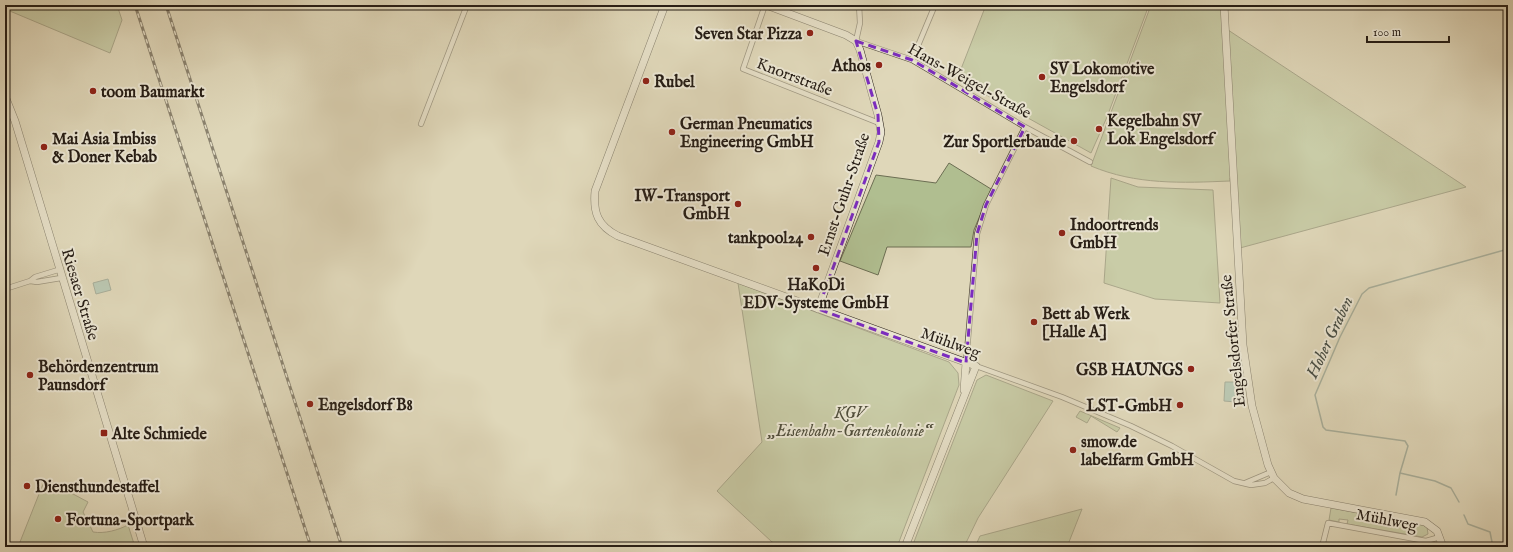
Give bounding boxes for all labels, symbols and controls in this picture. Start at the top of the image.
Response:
scale bar [1367,18,1449,44]
place label: Seven Star Pizza [695,25,803,45]
text: 100 m [1373,25,1401,40]
marker: Seven Star Pizza [805,28,815,38]
street label: Hans-Weigel-Straße [904,39,1034,124]
street label: Knorrstraße [753,54,835,102]
place label: Athos [831,57,871,77]
marker: Athos [874,60,884,70]
place label: SV Lokomotive Engelsdorf [1050,60,1155,98]
marker: SV Lokomotive Engelsdorf [1037,72,1047,82]
place label: Rubel [654,73,695,93]
marker: Rubel [641,76,651,86]
place label: toom Baumarkt [100,83,205,103]
marker: toom Baumarkt [88,86,98,96]
place label: Kegelbahn SV Lok Engelsdorf [1107,112,1217,150]
place label: German Pneumatics Engineering GmbH [680,115,814,153]
marker: Kegelbahn SV Lok Engelsdorf [1094,124,1104,134]
marker: German Pneumatics Engineering GmbH [667,127,677,137]
place label: Mai Asia Imbiss & Doner Kebab [52,130,158,168]
street label: Ernst-Guhr-Straße [814,130,875,259]
place label: Zur Sportlerbaude [943,133,1067,153]
marker: Zur Sportlerbaude [1069,136,1079,146]
marker: Mai Asia Imbiss & Doner Kebab [39,142,49,152]
place label: IW-Transport GmbH [634,187,731,225]
marker: IW-Transport GmbH [733,199,743,209]
place label: Indoortrends GmbH [1070,216,1159,254]
marker: Indoortrends GmbH [1057,228,1067,238]
place label: tankpool24 [727,229,804,249]
marker: tankpool24 [806,232,816,242]
street label: Riesaer Straße [56,246,103,343]
marker: HaKoDi EDV-Systeme GmbH [811,263,821,273]
street label: Engelsdorfer Straße [1217,274,1251,408]
place label: HaKoDi EDV-Systeme GmbH [743,276,889,314]
water label: Hoher Graben [1302,293,1358,383]
place label: Bett ab Werk [Halle A] [1042,305,1130,343]
marker: Bett ab Werk [Halle A] [1029,317,1039,327]
street label: Mühlweg [918,324,983,364]
place label: Behördenzentrum Paunsdorf [38,358,159,396]
place label: GSB HAUNGS [1076,361,1183,381]
marker: GSB HAUNGS [1186,364,1196,374]
marker: Behördenzentrum Paunsdorf [25,370,35,380]
place label: Engelsdorf B8 [318,396,413,416]
place label: LST-GmbH [1086,397,1172,417]
marker: Engelsdorf B8 [305,399,315,409]
marker: LST-GmbH [1175,400,1185,410]
park label: KGV „Eisenbahn-Gartenkolonie“ [766,404,934,442]
place label: Alte Schmiede [111,425,208,445]
marker: Alte Schmiede [99,428,109,438]
place label: smow.de labelfarm GmbH [1080,433,1194,471]
marker: smow.de labelfarm GmbH [1068,445,1078,455]
place label: Diensthundestaffel [35,478,160,498]
marker: Diensthundestaffel [22,481,32,491]
street label: Mühlweg [1354,505,1419,537]
place label: Fortuna-Sportpark [66,511,194,531]
marker: Fortuna-Sportpark [53,514,63,524]

